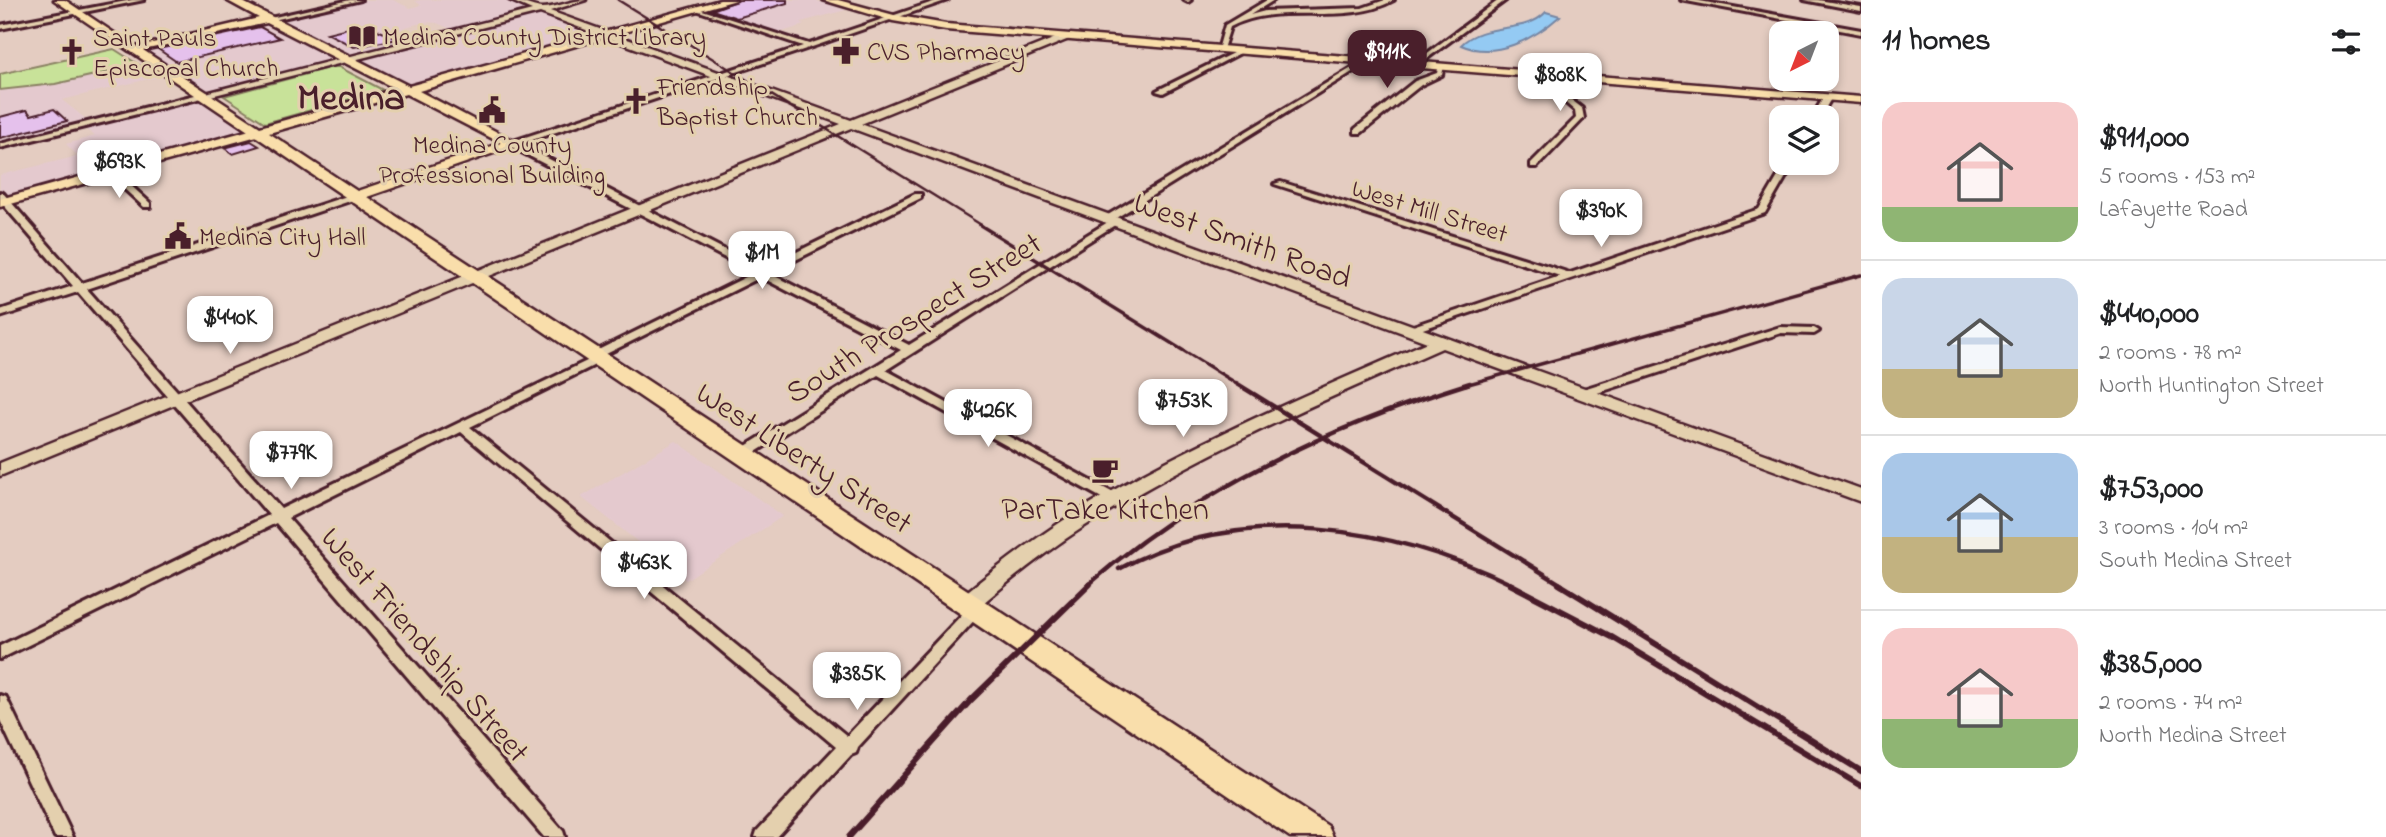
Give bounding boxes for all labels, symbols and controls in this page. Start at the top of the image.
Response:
place label: Medina County District Library [383,20,706,58]
text: 11 homes [1882,20,1990,64]
place label: Saint Pauls Episcopal Church [93,21,278,89]
library icon: Medina County District Library [347,21,377,51]
north arrow [1769,21,1839,91]
map controls [1769,21,1839,175]
icon: filters [2327,23,2365,61]
pin: $911K [1338,31,1436,90]
place label: CVS Pharmacy [867,35,1025,73]
pharmacy icon: CVS Pharmacy [831,36,861,66]
text: $911K [1364,36,1410,69]
church icon: Saint Pauls Episcopal Church [57,37,87,67]
pin: $808K [1511,54,1609,113]
text: $808K [1534,59,1586,92]
place label: Friendship Baptist Church [656,70,818,138]
district label: Medina [297,72,405,128]
church icon: Friendship Baptist Church [621,86,651,116]
public building icon: Medina County Professional Building [477,95,507,125]
button: layers [1769,105,1839,175]
text: $911,000 [2099,117,2189,161]
place label: Medina County Professional Building [379,128,605,196]
icon: home [1938,130,2022,214]
pin: $693K [70,140,168,200]
text: $693K [93,146,145,179]
text: 5 rooms · 153 m² [2099,161,2255,194]
street label: West Mill Street [1346,171,1512,255]
street label: West Smith Road [1126,181,1357,304]
pin: $390K [1552,190,1650,249]
text: Lafayette Road [2099,194,2248,227]
text: $390K [1575,195,1627,228]
place label: Medina City Hall [199,220,366,258]
public building icon: Medina City Hall [163,221,193,251]
street label: South Prospect Street [778,222,1052,418]
pin: $1M [728,232,796,291]
text: $1M [744,237,780,270]
text: $440,000 [2099,293,2199,337]
pin: $440K [181,296,279,356]
text: $440K [203,302,257,335]
icon: home [1938,306,2022,390]
text: 2 rooms · 78 m² [2099,337,2242,370]
text: North Huntington Street [2099,370,2324,403]
street label: West Liberty Street [685,372,921,548]
pin: $753K [1134,380,1232,439]
text: $753K [1154,385,1212,418]
pin: $426K [939,390,1037,449]
text: $426K [960,395,1016,428]
pin: $779K [242,432,340,491]
text: $779K [266,437,316,470]
cafe icon: ParTake Kitchen [1090,455,1120,485]
text: $753,000 [2099,468,2203,512]
icon: home [1938,481,2022,565]
place label: ParTake Kitchen [1001,488,1209,535]
text: 3 rooms · 104 m² [2099,512,2248,545]
street label: West Friendship Street [307,518,539,775]
pin: $463K [595,542,693,601]
text: South Medina Street [2099,545,2292,578]
text: $463K [617,547,671,580]
text: $385,000 [2099,643,2202,687]
pin: $385K [808,652,906,712]
icon: home [1938,656,2022,740]
text: $385K [829,658,885,691]
text: 2 rooms · 74 m² [2099,687,2243,720]
text: North Medina Street [2099,720,2287,753]

